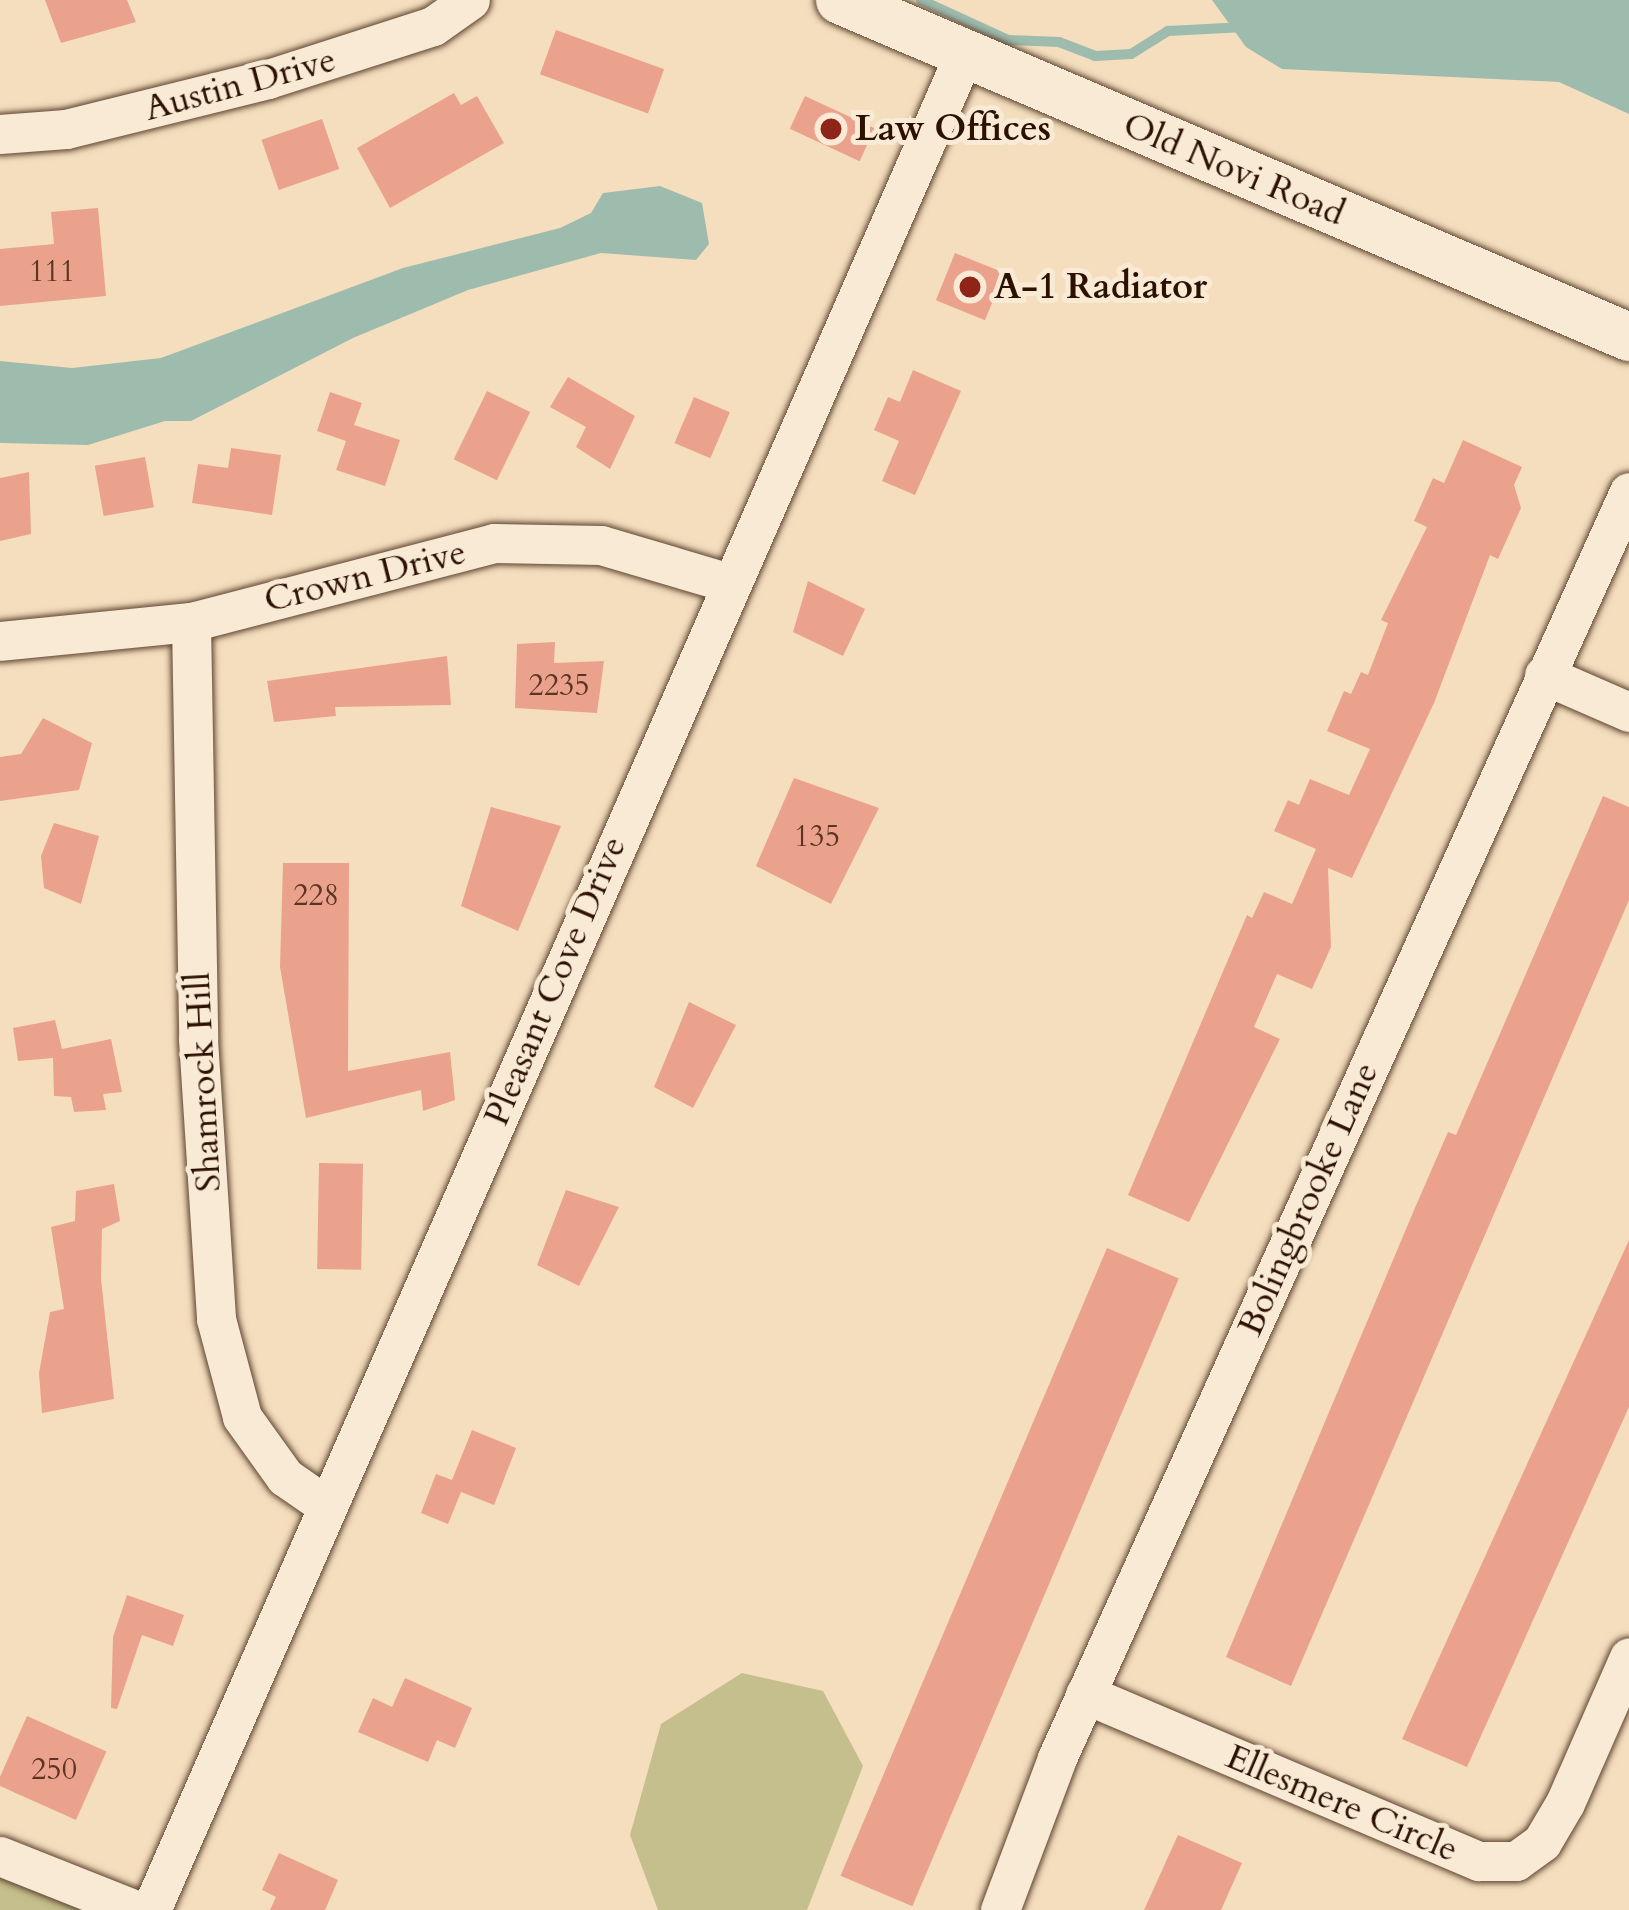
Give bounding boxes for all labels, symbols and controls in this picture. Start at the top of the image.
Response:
street label: Austin Drive [140,38,340,130]
street label: Old Novi Road [1117,103,1351,235]
place label: Law Offices [855,107,1051,151]
marker: Law Offices [818,116,844,142]
house number: 111 [29,254,75,290]
place label: A-1 Radiator [994,265,1207,309]
marker: A-1 Radiator [957,274,983,300]
street label: Crown Drive [260,530,470,622]
house number: 2235 [528,668,590,704]
house number: 135 [794,819,840,855]
street label: Pleasant Cove Drive [475,830,635,1132]
house number: 228 [293,878,339,914]
street label: Shamrock Hill [176,971,230,1193]
street label: Bolingbrooke Lane [1228,1056,1388,1342]
street label: Ellesmere Circle [1220,1735,1464,1871]
house number: 250 [31,1752,77,1788]

